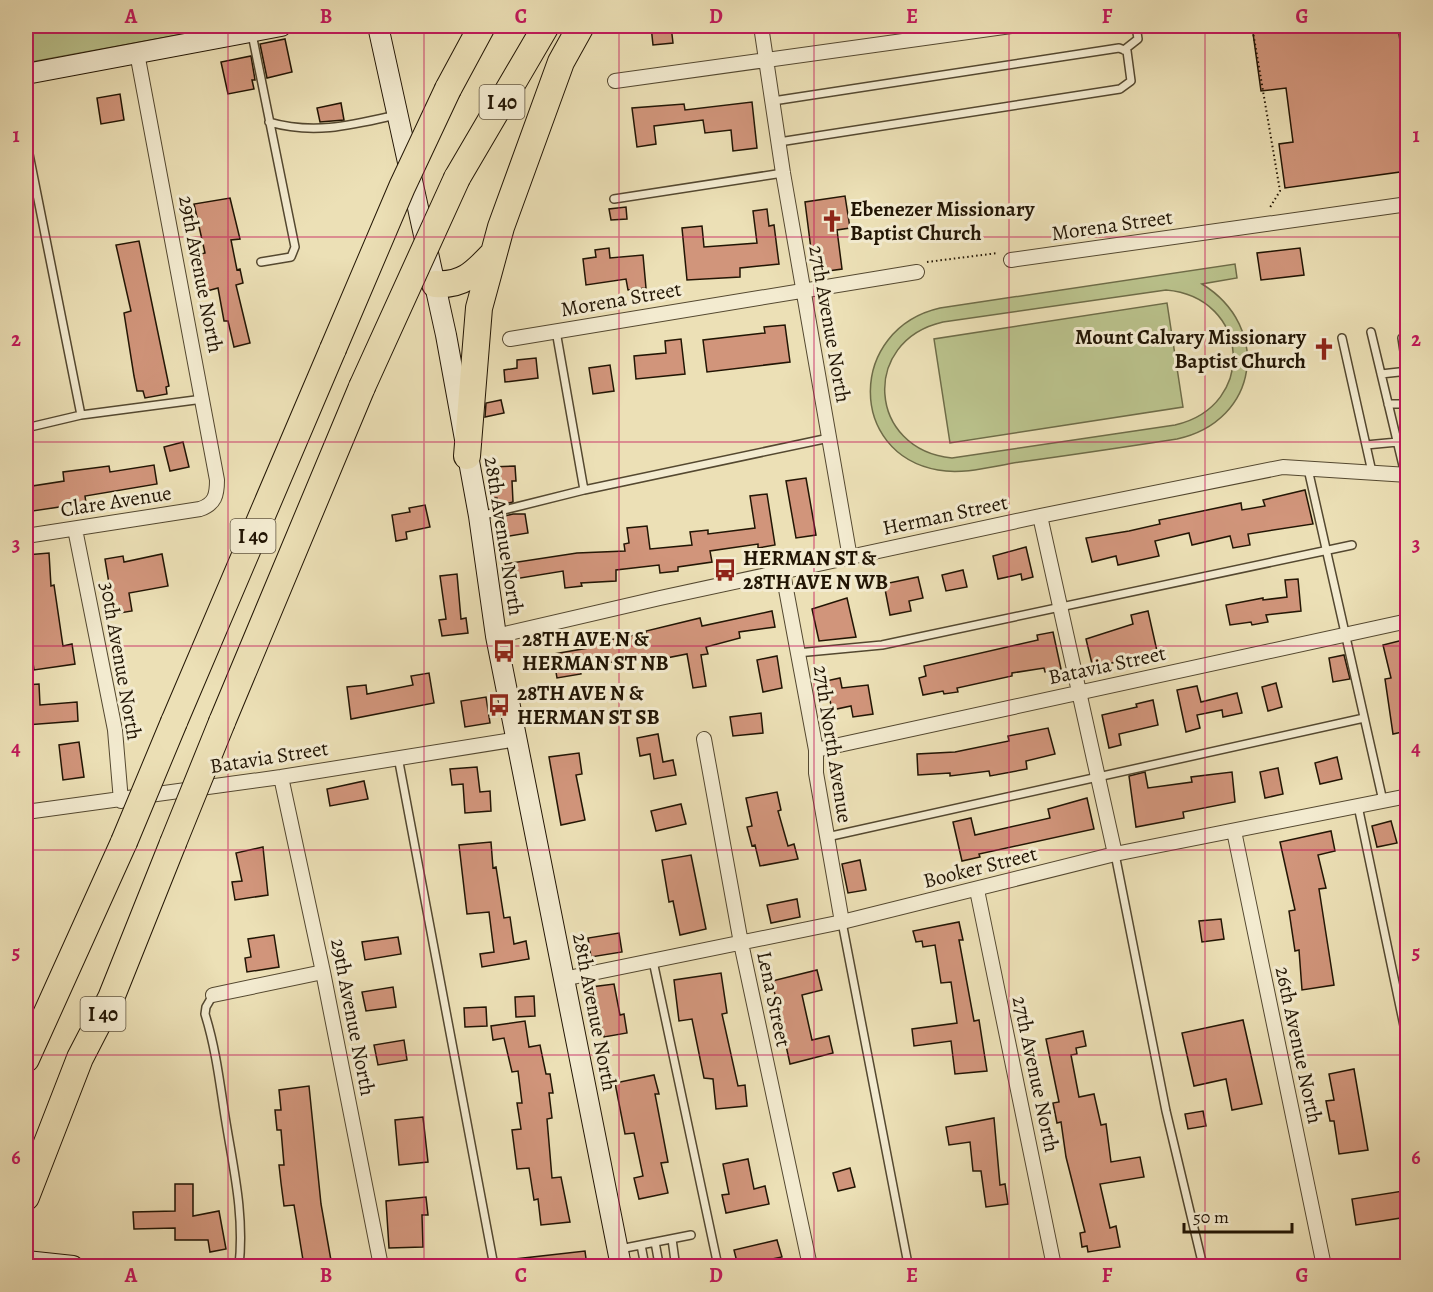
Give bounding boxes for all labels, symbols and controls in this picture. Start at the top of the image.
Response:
text: A [124,3,138,30]
text: B [320,3,332,30]
text: C [515,3,527,30]
text: D [709,3,723,30]
text: E [906,3,918,30]
text: F [1102,3,1113,30]
text: G [1295,3,1309,30]
road number: I 40 [480,85,524,119]
text: 1 [12,122,20,149]
text: 1 [1412,122,1420,149]
street label: 29th Avenue North [172,193,230,355]
place label: Ebenezer Missionary Baptist Church [850,195,1036,247]
street label: Morena Street [1050,203,1174,247]
church icon: Ebenezer Missionary Baptist Church [819,208,845,234]
street label: 27th Avenue North [802,243,858,405]
street label: Morena Street [558,275,684,323]
place label: Mount Calvary Missionary Baptist Church [1075,323,1307,375]
text: 2 [11,326,21,353]
text: 2 [1411,326,1421,353]
church icon: Mount Calvary Missionary Baptist Church [1311,336,1337,362]
street label: 28th Avenue North [478,455,530,617]
street label: Clare Avenue [58,478,174,524]
street label: Herman Street [880,488,1010,542]
road number: I 40 [230,519,276,553]
text: 3 [12,531,20,558]
text: 3 [1412,531,1420,558]
place label: HERMAN ST & 28TH AVE N WB [743,544,888,596]
bus stop icon: HERMAN ST & 28TH AVE N WB [712,557,738,583]
street label: 30th Avenue North [93,580,149,742]
place label: 28TH AVE N & HERMAN ST NB [522,625,669,677]
bus stop icon: 28TH AVE N & HERMAN ST NB [491,638,517,664]
street label: Batavia Street [1046,639,1168,691]
street label: 27th North Avenue [807,663,859,825]
place label: 28TH AVE N & HERMAN ST SB [517,679,660,731]
bus stop icon: 28TH AVE N & HERMAN ST SB [486,692,512,718]
street label: Batavia Street [208,734,330,780]
text: 4 [11,735,21,762]
text: 4 [1411,735,1421,762]
street label: Booker Street [920,839,1040,895]
street label: 28th Avenue North [566,931,624,1093]
street label: 29th Avenue North [324,936,382,1098]
text: 5 [12,939,20,966]
text: 5 [1412,939,1420,966]
street label: Lena Street [750,949,798,1049]
street label: 26th Avenue North [1269,964,1329,1126]
street label: 27th Avenue North [1006,993,1066,1155]
road number: I 40 [80,997,126,1031]
text: 6 [11,1144,21,1171]
text: 6 [1411,1144,1421,1171]
scale bar [1184,1196,1292,1234]
text: 50 m [1193,1205,1229,1229]
text: A [124,1262,138,1289]
text: B [320,1262,332,1289]
text: C [515,1262,527,1289]
text: D [709,1262,723,1289]
text: E [906,1262,918,1289]
text: F [1102,1262,1113,1289]
text: G [1295,1262,1309,1289]

